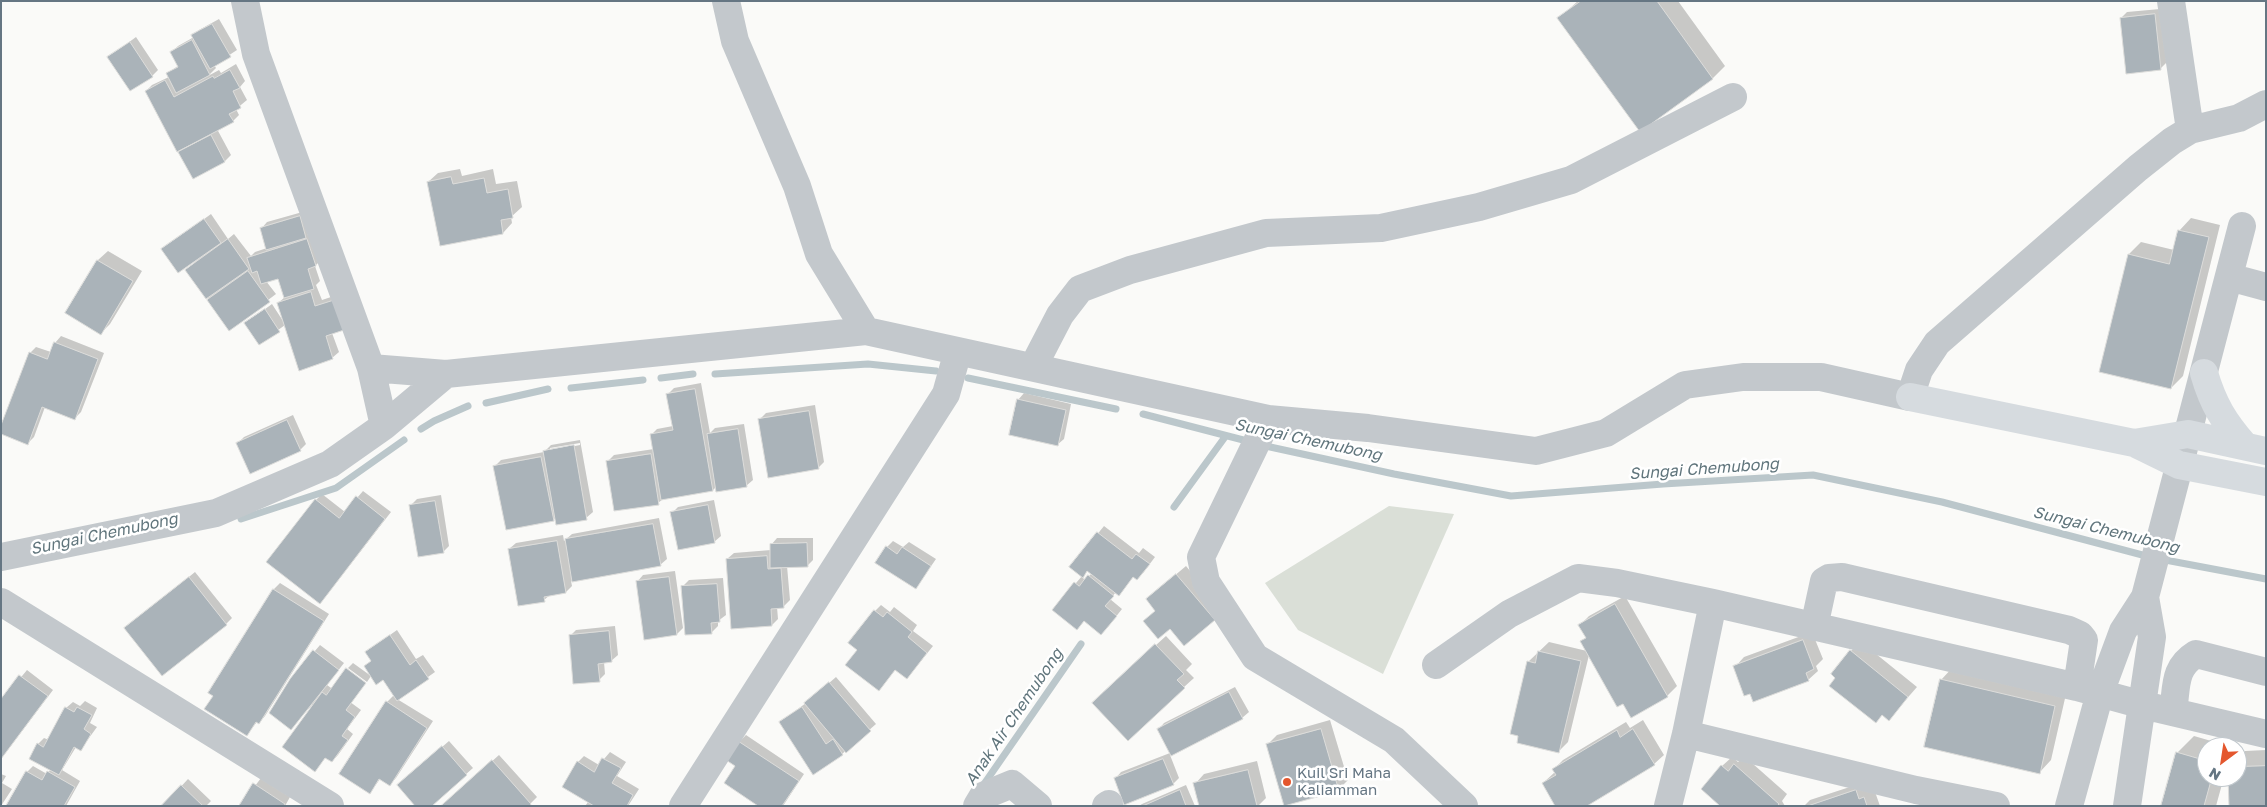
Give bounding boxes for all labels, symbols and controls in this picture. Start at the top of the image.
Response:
water label: Sungai Chemubong [1233,415,1383,465]
water label: Sungai Chemubong [1629,454,1779,484]
water label: Sungai Chemubong [2031,503,2181,557]
water label: Sungai Chemubong [29,509,179,559]
water label: Anak Air Chemubong [961,645,1067,789]
north arrow [2197,737,2247,787]
place label: Kuil Sri Maha Kaliamman [1297,764,1391,799]
text: N [2206,764,2223,784]
marker: Kuil Sri Maha Kaliamman [1281,776,1293,788]

